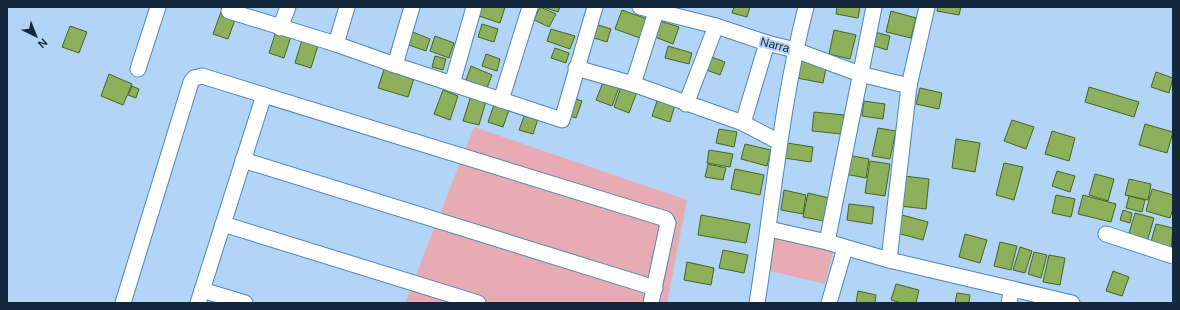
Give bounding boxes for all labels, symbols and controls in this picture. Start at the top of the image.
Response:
north arrow [16,16,56,56]
street label: Narra [759,35,792,55]
text: N [36,36,50,50]

